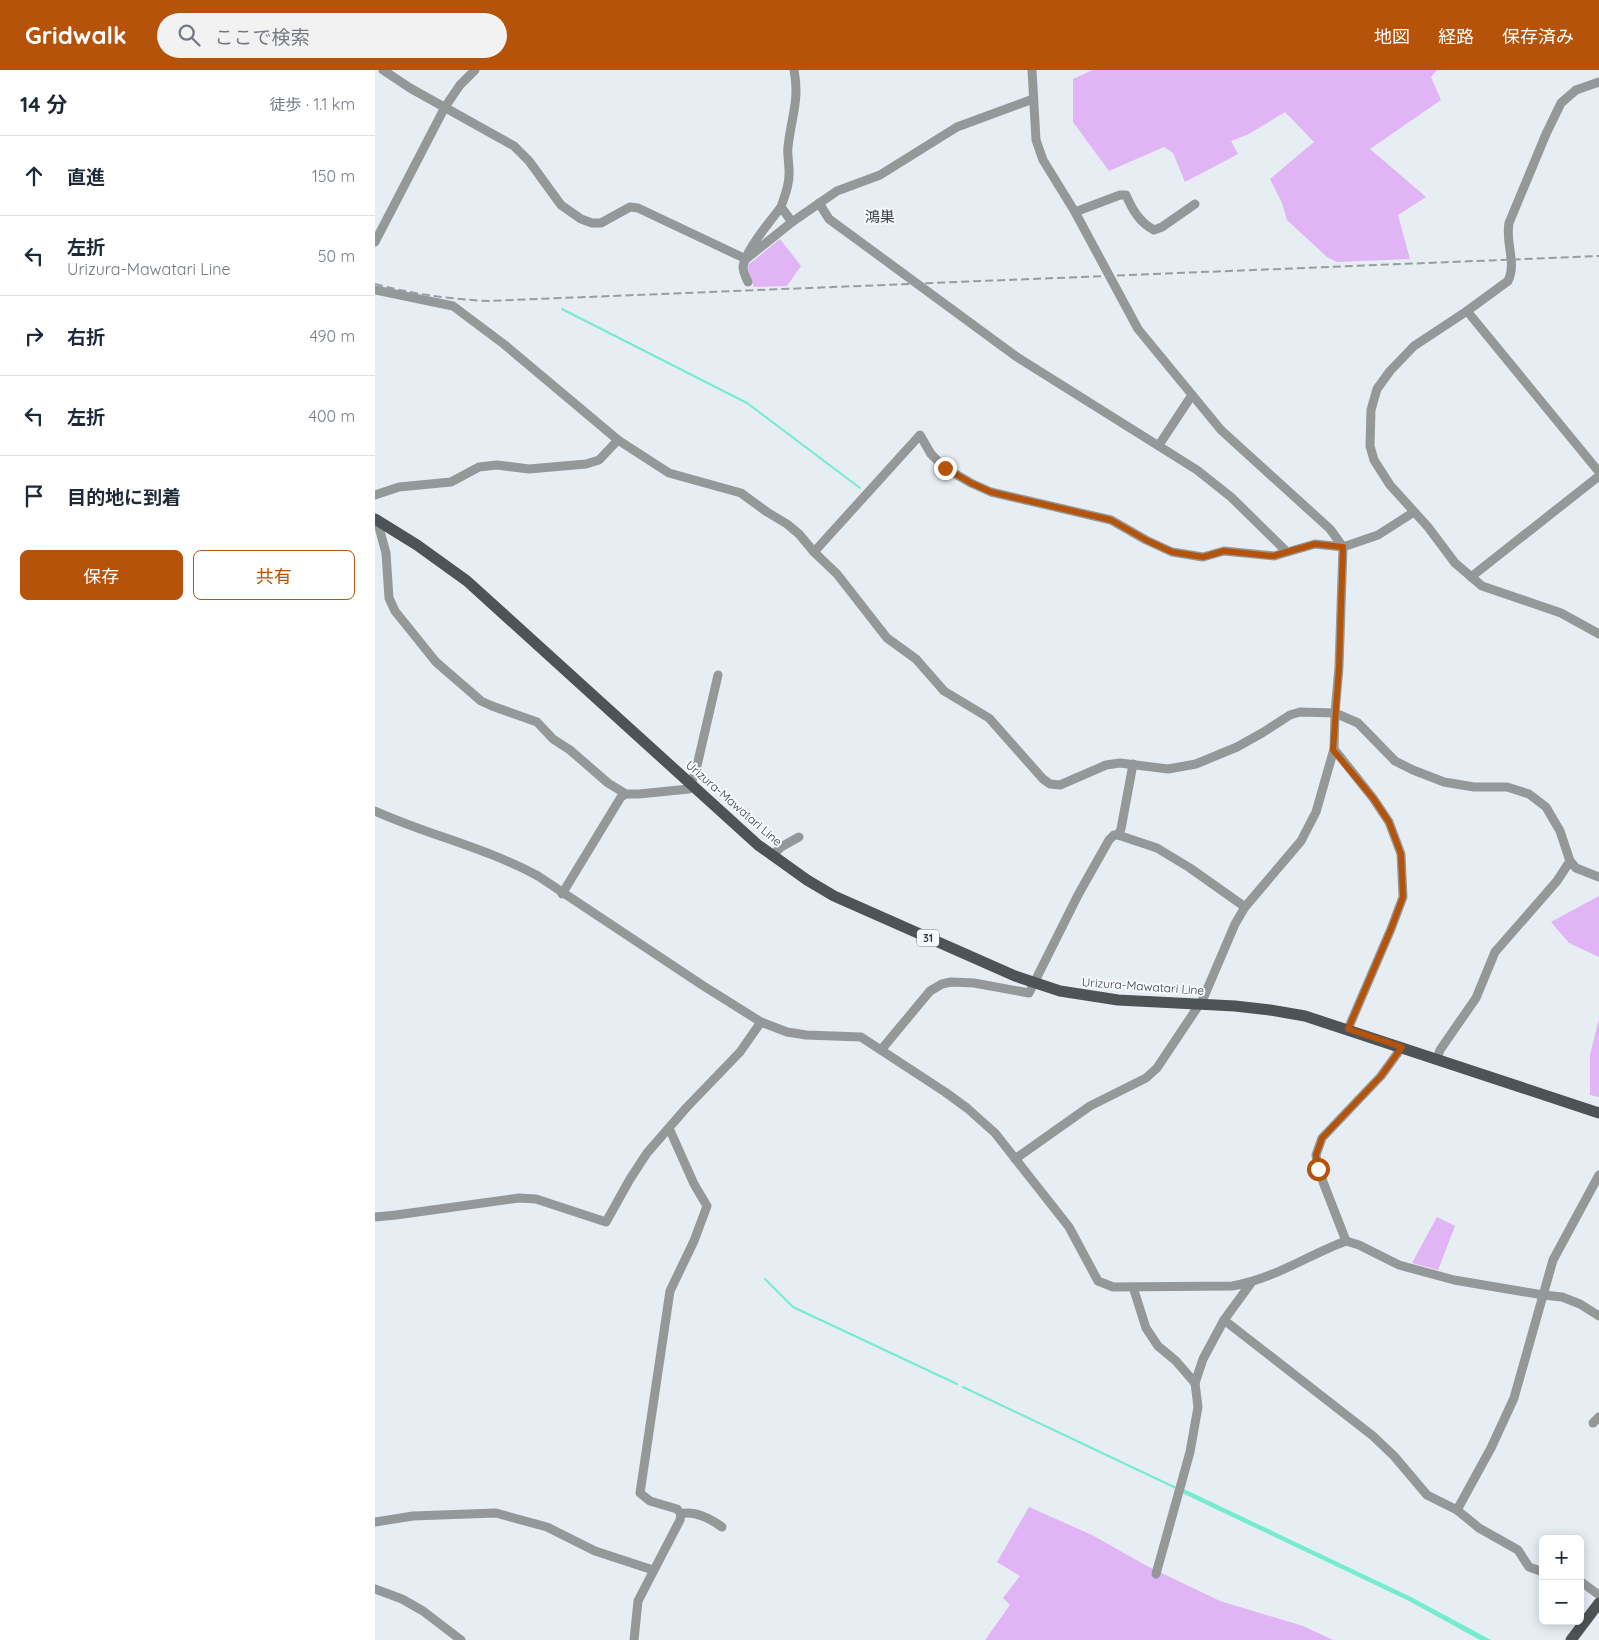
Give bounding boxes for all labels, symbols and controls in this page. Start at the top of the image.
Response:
search box [157,13,507,58]
text: Gridwalk [25,20,127,50]
icon: search [175,21,203,49]
text: ここで検索 [215,25,310,49]
text: 地図 [1374,25,1410,48]
text: 経路 [1438,25,1474,48]
text: 保存済み [1502,25,1574,48]
text: 14 分 [20,91,67,117]
text: 徒歩 · 1.1 km [270,94,355,114]
icon: ahead [20,162,48,190]
text: 直進 [67,165,105,189]
text: 150 m [312,166,355,186]
district label: 鴻巣 [865,207,895,226]
text: 左折 [67,235,105,259]
icon: left [20,242,48,270]
text: 50 m [318,246,355,266]
text: Urizura-Mawatari Line [67,259,231,279]
icon: right [20,322,48,350]
text: 右折 [67,325,105,349]
text: 490 m [309,326,355,346]
icon: left [20,402,48,430]
text: 左折 [67,405,105,429]
text: 400 m [309,406,355,426]
route end [934,457,957,480]
icon: arrive [20,482,48,510]
text: 目的地に到着 [67,485,181,509]
button: 保存 [20,550,183,600]
button: 共有 [193,550,355,600]
street label: Urizura-Mawatari Line [683,757,785,849]
road number: 31 [917,930,939,946]
street label: Urizura-Mawatari Line [1081,974,1205,998]
route start [1307,1158,1330,1181]
map controls [1539,1535,1584,1625]
button: + [1539,1535,1584,1580]
button: − [1539,1580,1584,1625]

